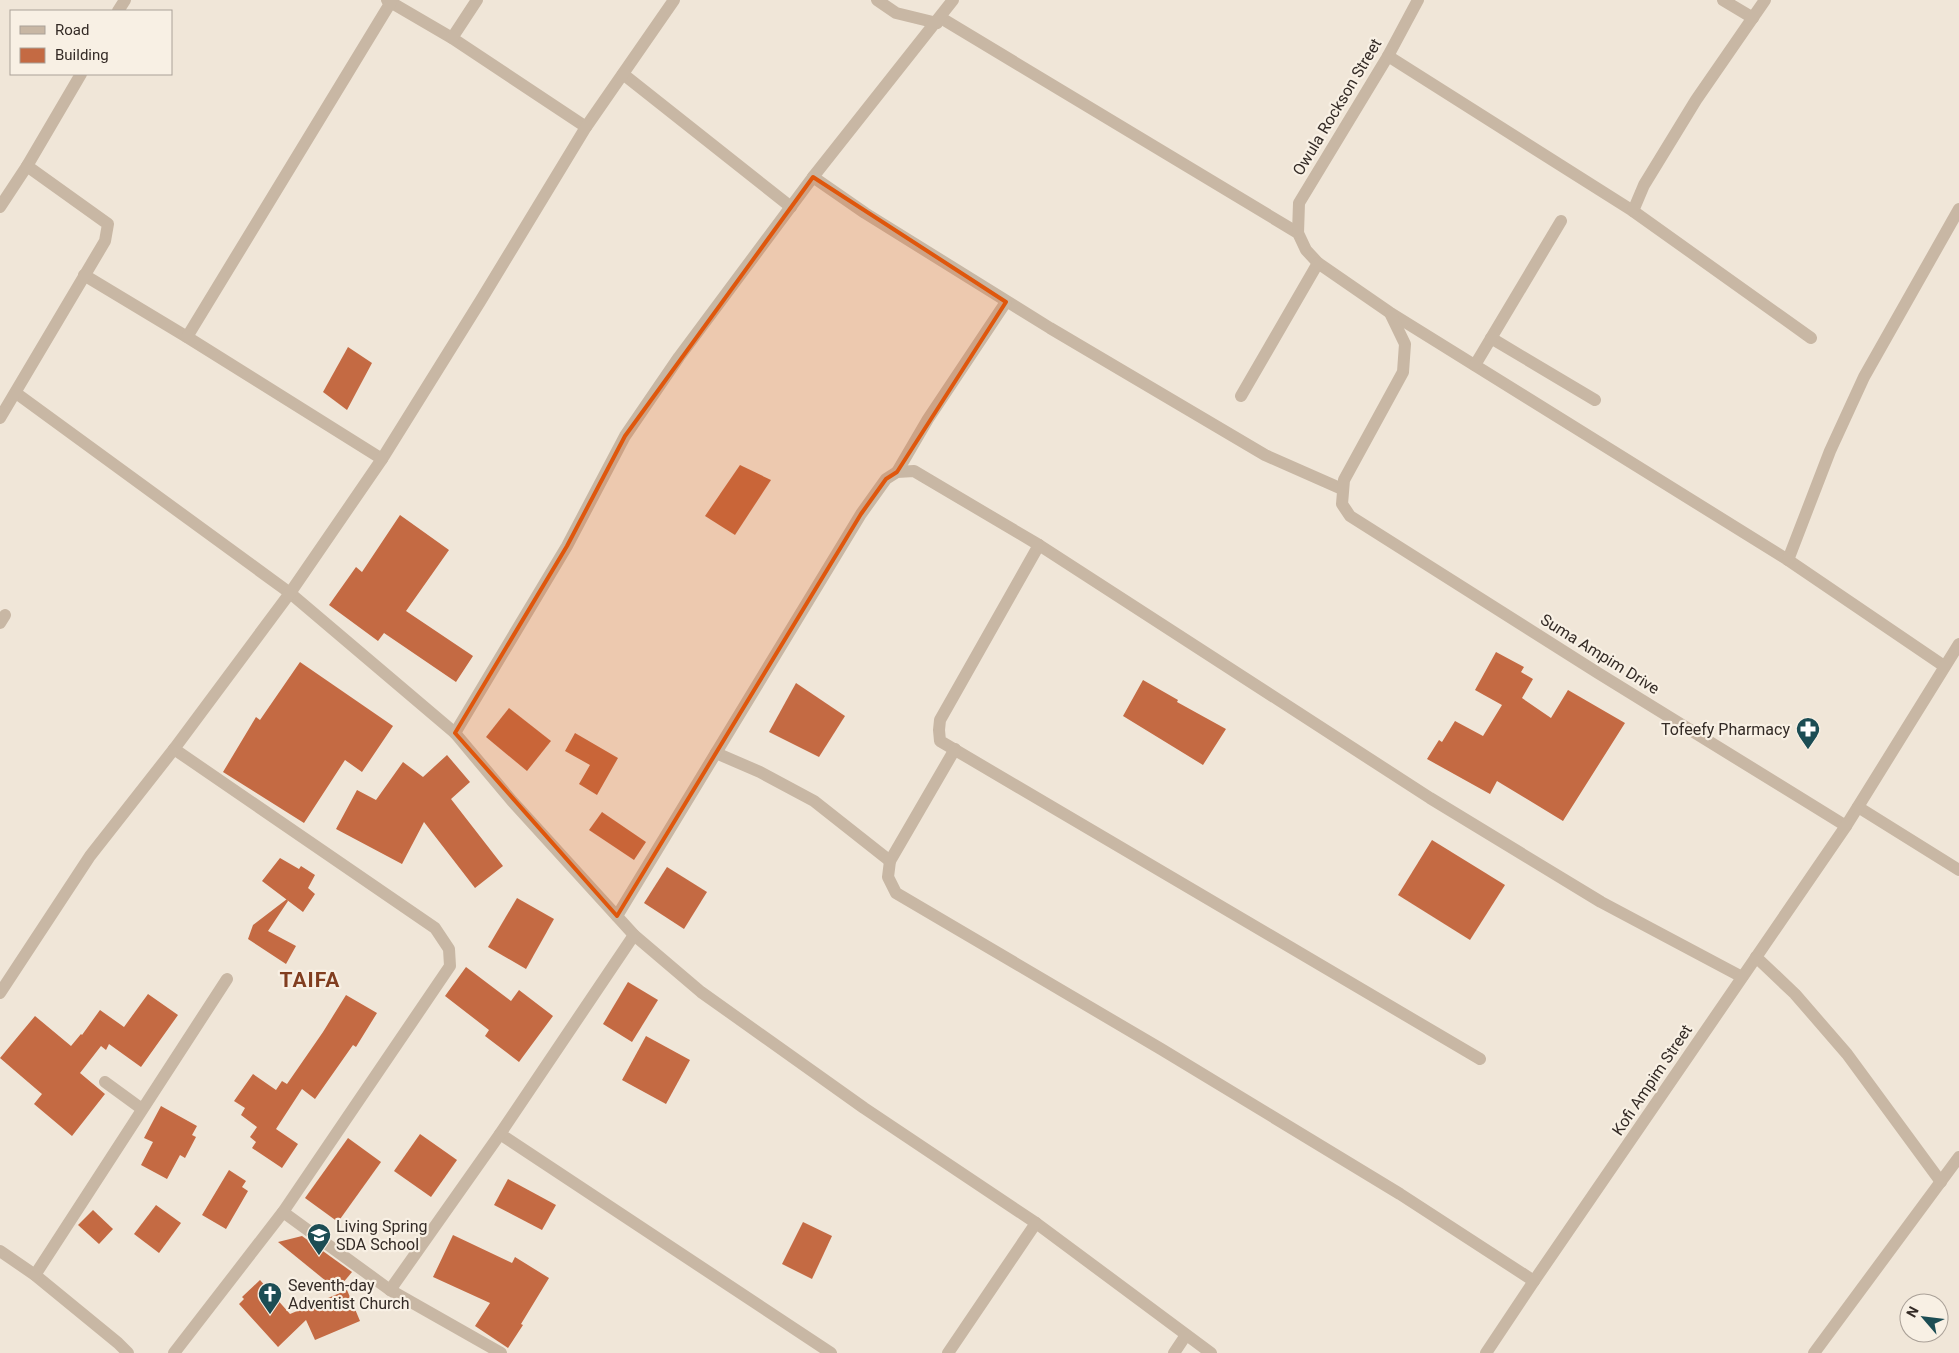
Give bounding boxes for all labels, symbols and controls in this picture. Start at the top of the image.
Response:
legend [10,10,172,75]
text: Road [55,21,89,39]
street label: Owula Rockson Street [1289,35,1385,179]
text: Building [55,46,109,64]
street label: Suma Ampim Drive [1537,610,1663,698]
pharmacy icon: Tofeefy Pharmacy [1795,716,1821,750]
place label: Tofeefy Pharmacy [1661,720,1790,739]
district label: TAIFA [280,968,340,992]
street label: Kofi Ampim Street [1608,1021,1696,1139]
place label: Living Spring SDA School [336,1217,428,1254]
school or university icon: Living Spring SDA School [306,1222,332,1256]
place label: Seventh-day Adventist Church [288,1276,410,1313]
church icon: Seventh-day Adventist Church [257,1281,283,1315]
north arrow [1899,1293,1949,1343]
text: N [1903,1304,1922,1320]

